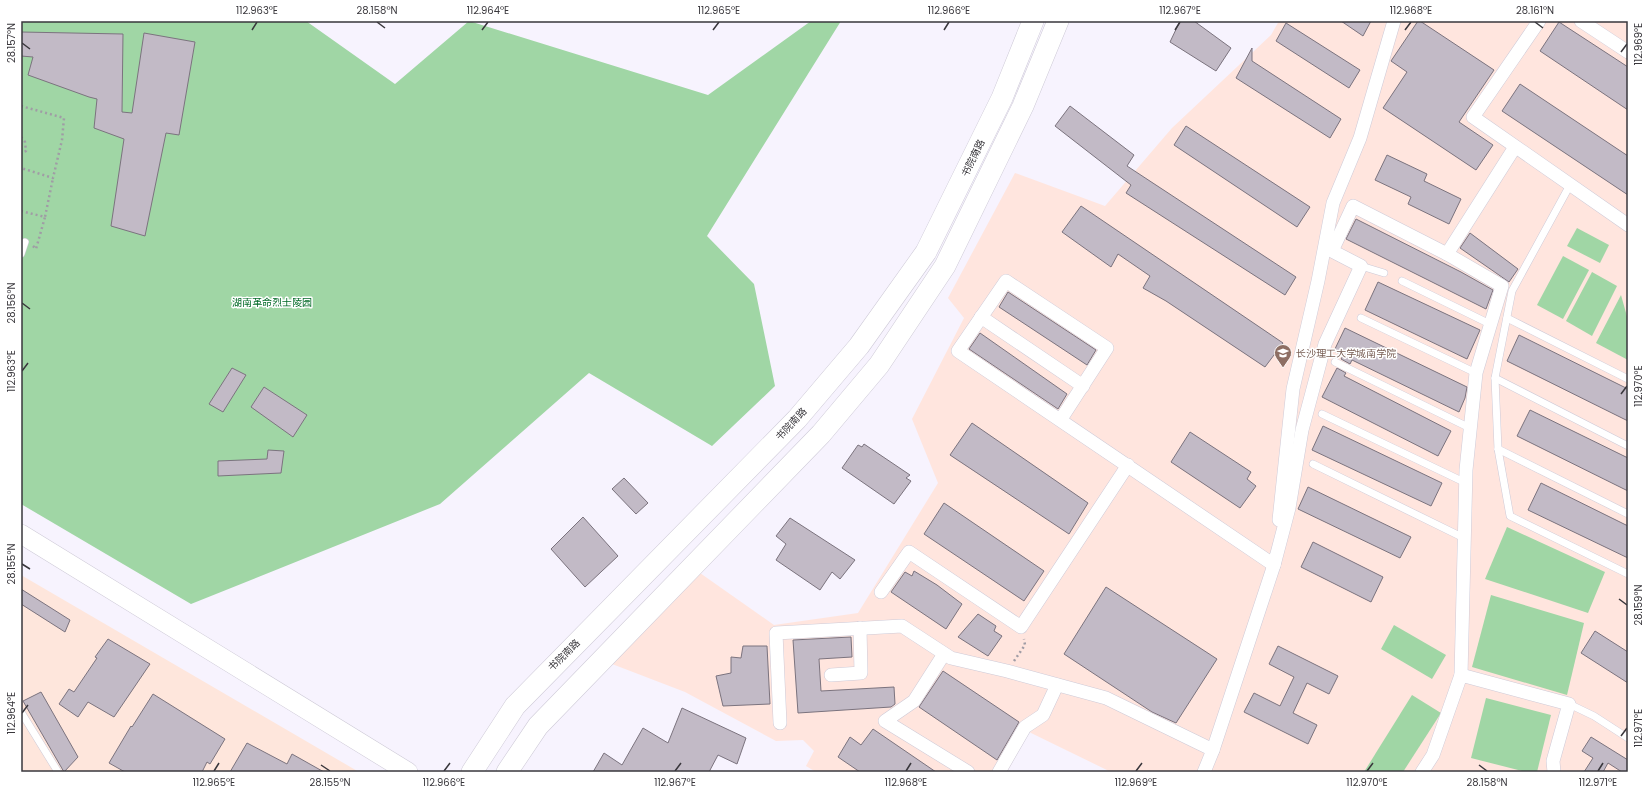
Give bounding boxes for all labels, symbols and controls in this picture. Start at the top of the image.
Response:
text: 112.963°E [236,3,278,18]
text: 28.158°N [356,3,398,18]
text: 112.964°E [467,3,509,18]
text: 112.965°E [698,3,740,18]
text: 112.966°E [928,3,970,18]
text: 112.967°E [1159,3,1201,18]
text: 112.968°E [1390,3,1432,18]
text: 28.161°N [1516,3,1554,18]
text: 28.157°N [4,23,19,63]
text: 112.969°E [1631,23,1646,65]
street label: 书院南路 [957,137,989,179]
text: 28.156°N [4,282,19,324]
park label: 湖南革命烈士陵园 [232,295,312,310]
school or university icon: 长沙理工大学城南学院 [1273,343,1293,368]
place label: 长沙理工大学城南学院 [1296,346,1396,361]
text: 112.963°E [4,350,19,392]
text: 112.970°E [1631,365,1646,407]
street label: 书院南路 [772,404,810,444]
text: 28.155°N [4,543,19,585]
text: 28.159°N [1631,584,1646,626]
street label: 书院南路 [545,636,583,674]
text: 112.964°E [4,692,19,734]
text: 112.971°E [1631,709,1646,747]
text: 112.965°E [193,775,235,790]
text: 28.155°N [309,775,351,790]
text: 112.966°E [423,775,465,790]
text: 112.967°E [654,775,696,790]
text: 112.968°E [885,775,927,790]
text: 112.969°E [1115,775,1157,790]
text: 112.970°E [1346,775,1388,790]
text: 28.158°N [1466,775,1508,790]
text: 112.971°E [1579,775,1617,790]

